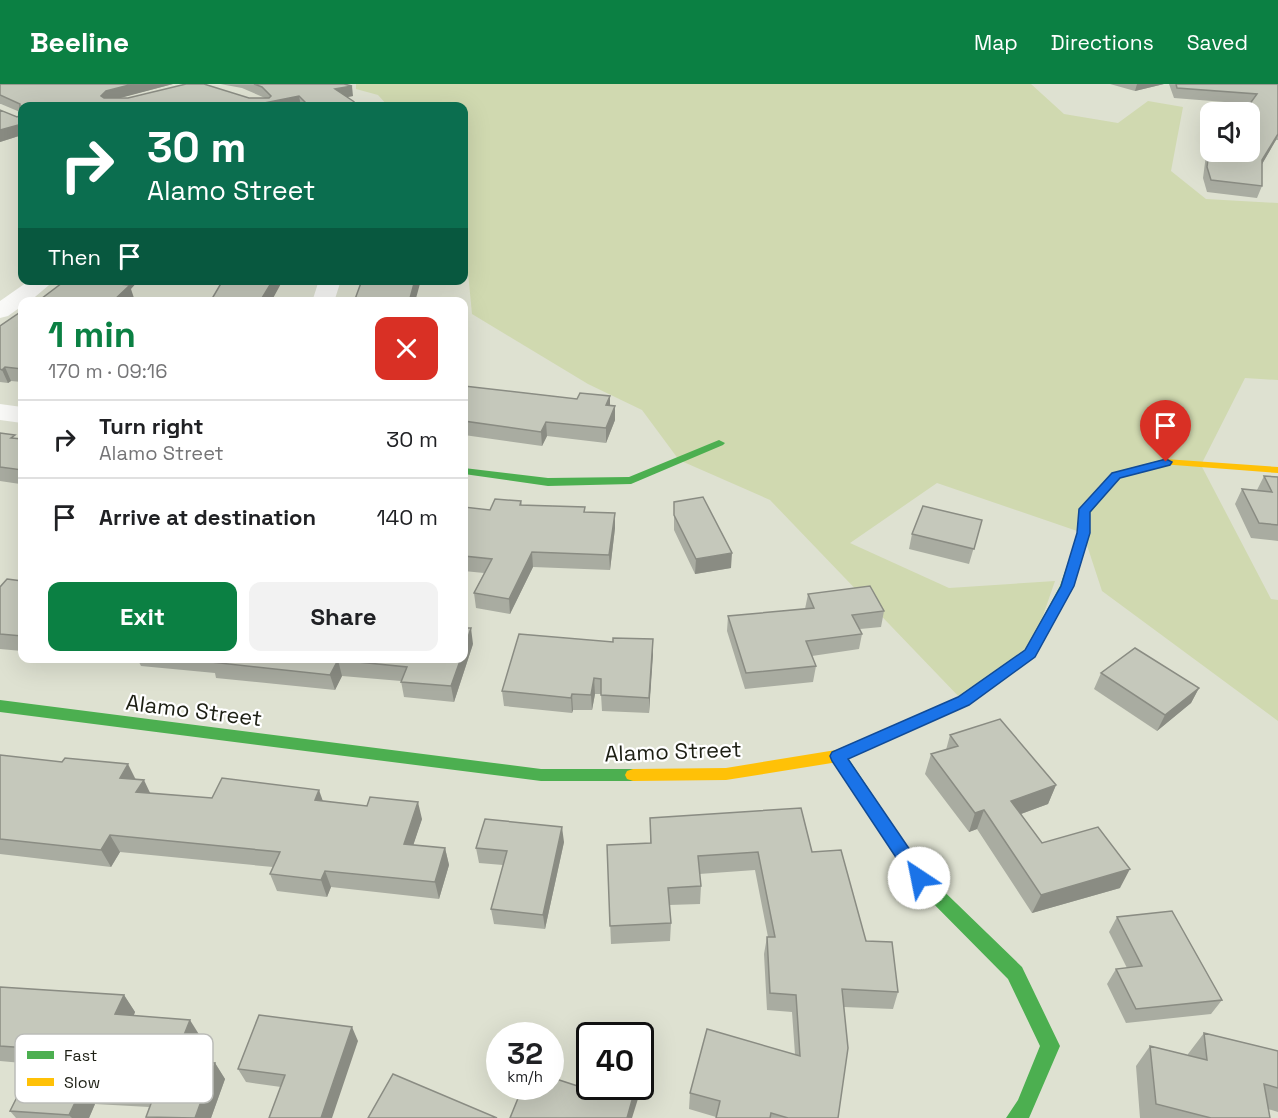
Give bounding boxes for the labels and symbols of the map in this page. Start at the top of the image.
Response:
pin [1140,400,1191,462]
street label: Alamo Street [124,688,264,732]
street label: Alamo Street [604,735,742,767]
position arrow [887,846,951,910]
speed limit sign: 40 [576,1022,654,1100]
legend [15,1034,213,1103]
text: Fast [64,1045,97,1066]
text: Slow [64,1072,100,1093]

